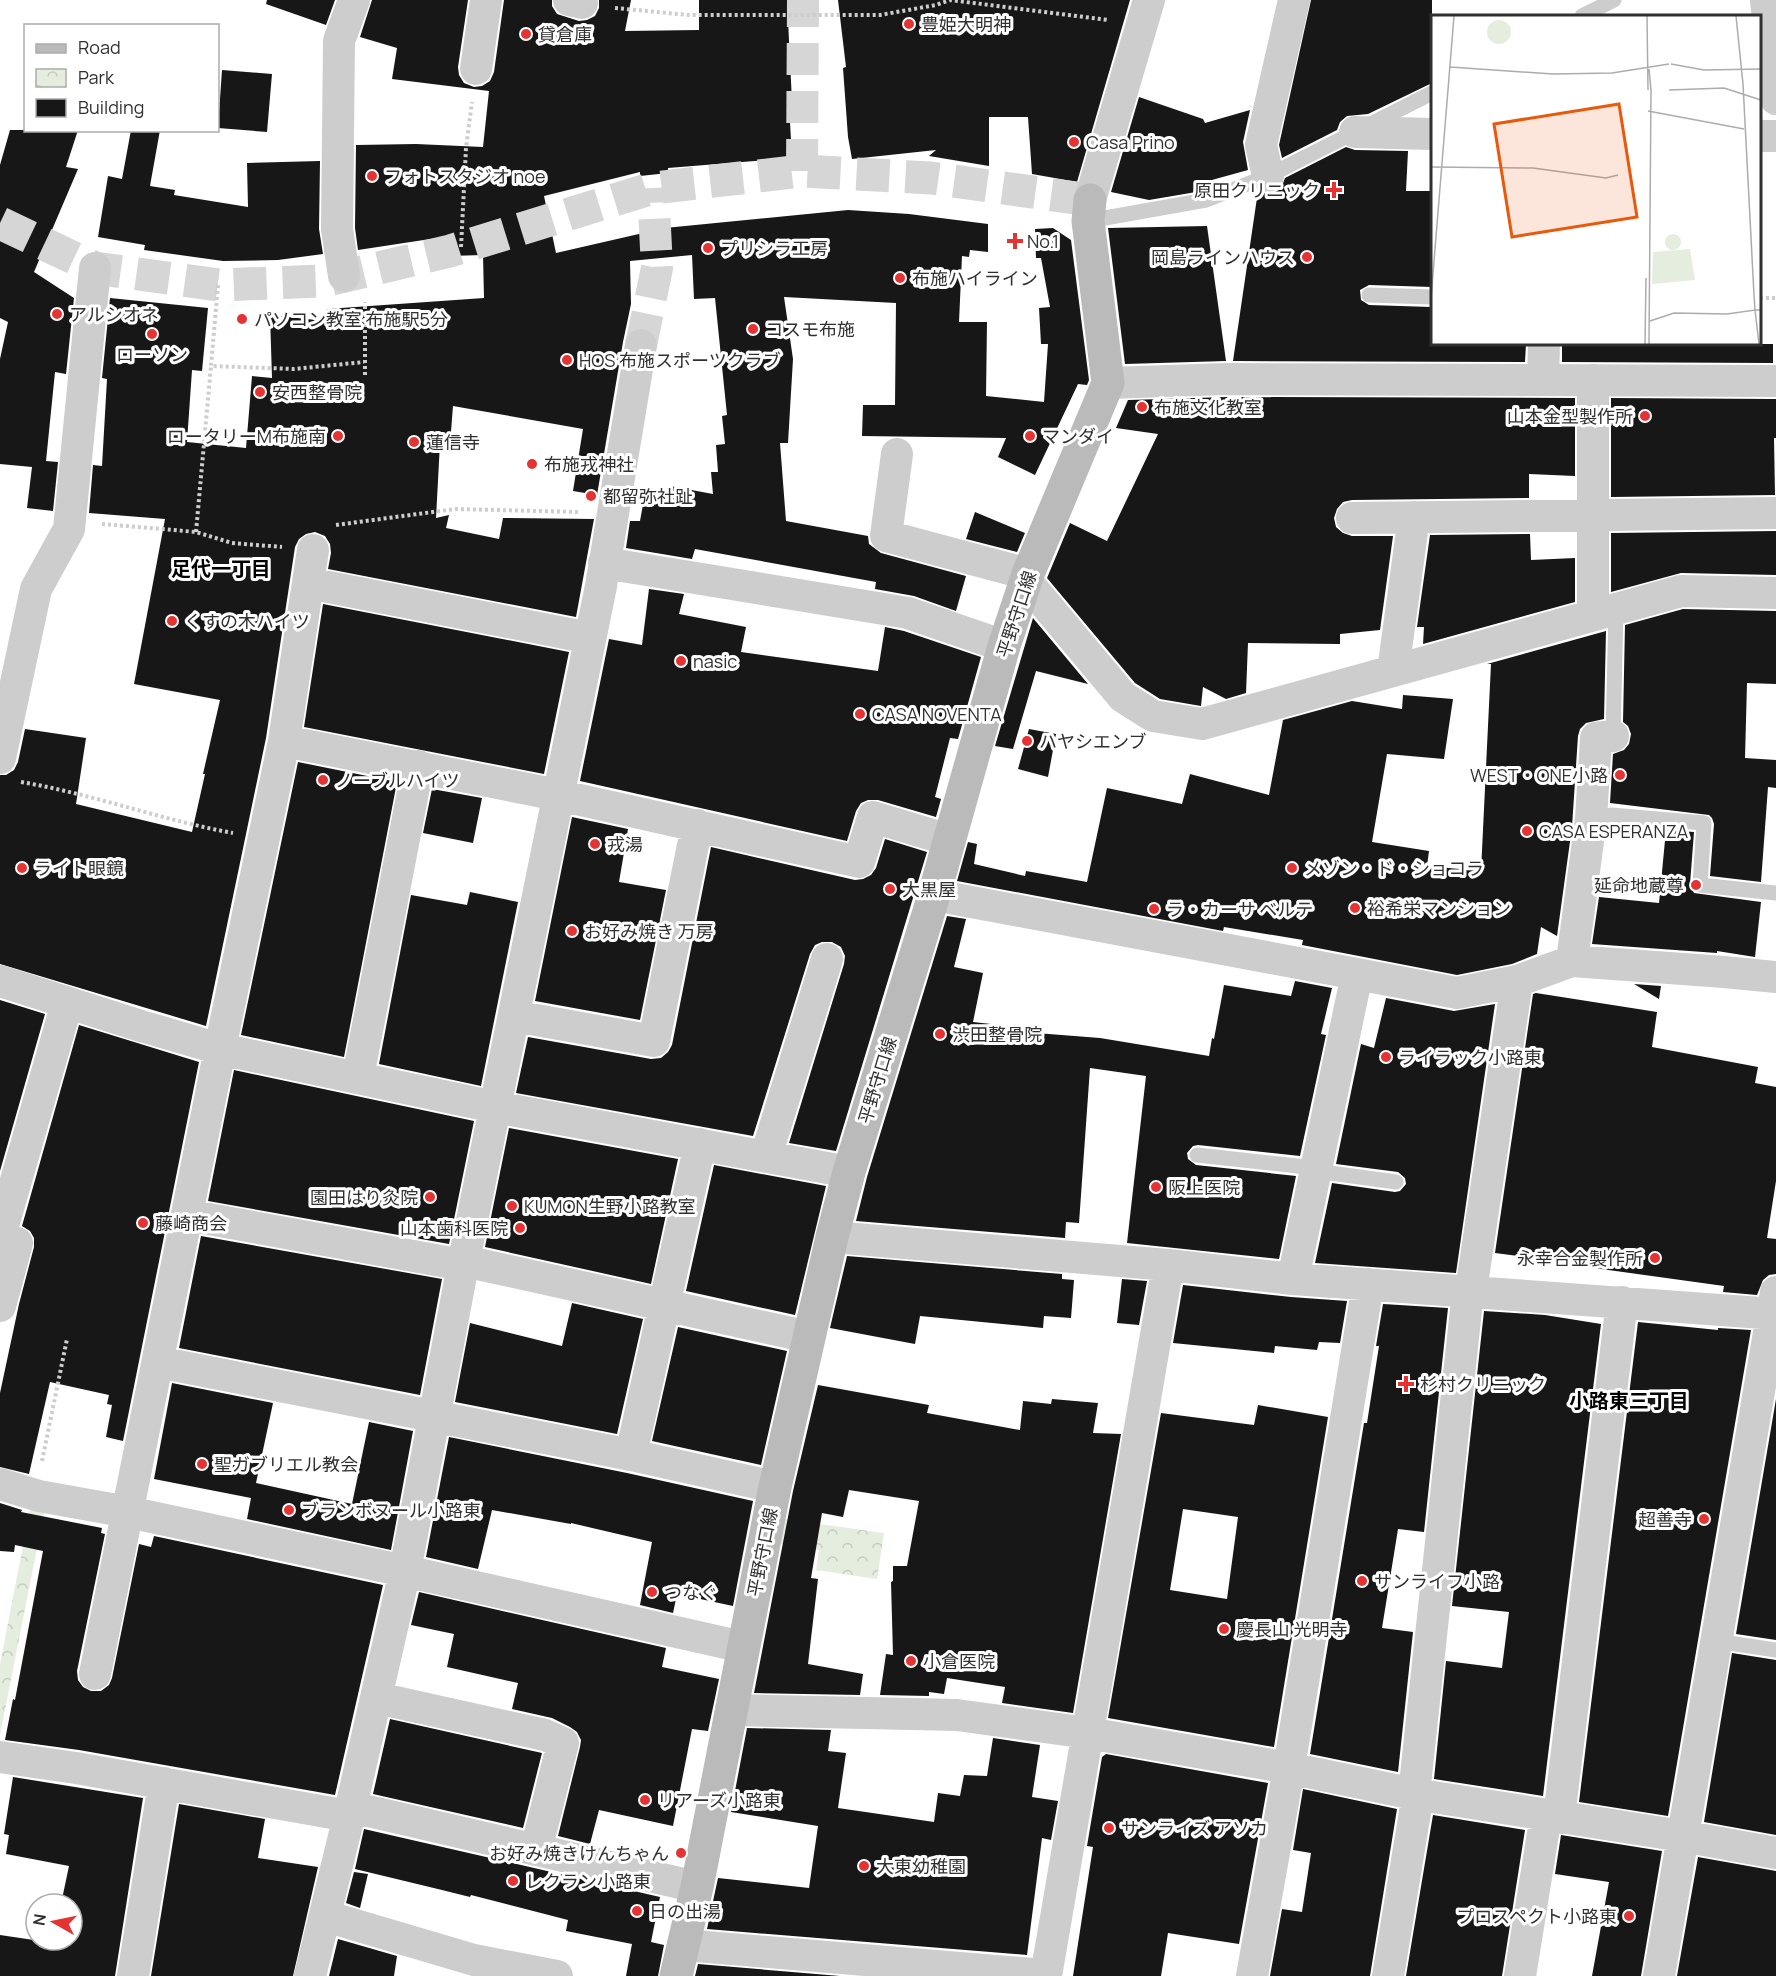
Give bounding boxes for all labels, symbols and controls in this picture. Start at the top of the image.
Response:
place label: 豊姫大明神 [921,12,1011,36]
inset map [1431,15,1761,345]
marker: 豊姫大明神 [902,17,916,31]
place label: 貸倉庫 [538,22,592,46]
legend [24,24,219,132]
marker: 貸倉庫 [519,27,533,41]
text: Road [78,35,121,59]
text: Park [78,65,115,89]
text: Building [78,95,144,119]
place label: Casa Prino [1086,130,1175,154]
marker: Casa Prino [1067,135,1081,149]
place label: フォトスタジオ noe [384,164,545,188]
marker: フォトスタジオ noe [365,169,379,183]
place label: 原田クリニック [1194,178,1320,202]
marker: 原田クリニック [1325,181,1343,199]
place label: No.1 [1027,229,1059,253]
marker: No.1 [1008,234,1022,248]
place label: プリシラ工房 [720,236,828,260]
marker: プリシラ工房 [701,241,715,255]
place label: 岡島ラインハウス [1151,245,1295,269]
marker: 岡島ラインハウス [1300,250,1314,264]
place label: 布施ハイライン [912,266,1038,290]
marker: 布施ハイライン [893,271,907,285]
place label: アルシオネ [69,302,159,326]
marker: アルシオネ [50,307,64,321]
place label: パソコン教室 布施駅5分 [254,307,448,331]
marker: パソコン教室 布施駅5分 [235,312,249,326]
place label: コスモ布施 [765,317,855,341]
marker: コスモ布施 [746,322,760,336]
marker: ローソン [145,327,159,341]
place label: ローソン [116,342,188,366]
place label: HOS 布施スポーツクラブ [579,348,781,372]
marker: HOS 布施スポーツクラブ [560,353,574,367]
place label: 安西整骨院 [272,380,362,404]
marker: 安西整骨院 [253,385,267,399]
place label: 布施文化教室 [1154,395,1262,419]
marker: 布施文化教室 [1135,400,1149,414]
place label: 山本金型製作所 [1507,404,1633,428]
marker: 山本金型製作所 [1638,409,1652,423]
place label: ロータリーM布施南 [167,424,326,448]
place label: マンダイ [1042,424,1114,448]
marker: ロータリーM布施南 [331,429,345,443]
marker: マンダイ [1023,429,1037,443]
place label: 蓮信寺 [426,430,480,454]
marker: 蓮信寺 [407,435,421,449]
place label: 布施戎神社 [544,452,634,476]
marker: 布施戎神社 [525,457,539,471]
place label: 都留弥社趾 [603,484,693,508]
marker: 都留弥社趾 [584,489,598,503]
district label: 足代一丁目 [171,555,271,582]
street label: 平野守口線 [991,567,1041,661]
place label: くすの木ハイツ [184,609,310,633]
marker: くすの木ハイツ [165,614,179,628]
place label: nasic [693,649,737,673]
marker: nasic [674,654,688,668]
place label: CASA NOVENTA [872,702,1002,726]
marker: CASA NOVENTA [853,707,867,721]
place label: ハヤシエンブ [1039,729,1146,753]
marker: ハヤシエンブ [1020,734,1034,748]
place label: WEST・ONE小路 [1470,763,1608,787]
place label: ノーブルハイツ [335,768,460,792]
marker: WEST・ONE小路 [1613,768,1627,782]
marker: ノーブルハイツ [316,773,330,787]
place label: CASA ESPERANZA [1539,819,1689,843]
marker: CASA ESPERANZA [1520,824,1534,838]
place label: 戎湯 [607,832,643,856]
marker: 戎湯 [588,837,602,851]
place label: ライト眼鏡 [34,856,124,880]
place label: メゾン・ド・ショコラ [1304,856,1484,880]
marker: ライト眼鏡 [15,861,29,875]
marker: メゾン・ド・ショコラ [1285,861,1299,875]
place label: 延命地蔵尊 [1594,873,1684,897]
place label: 大黒屋 [902,877,956,901]
marker: 延命地蔵尊 [1689,878,1703,892]
marker: 大黒屋 [883,882,897,896]
place label: 裕希栄マンション [1367,896,1511,920]
place label: ラ・カーサ ベルテ [1166,897,1313,921]
marker: 裕希栄マンション [1348,901,1362,915]
marker: ラ・カーサ ベルテ [1147,902,1161,916]
place label: お好み焼き 万房 [584,919,714,943]
marker: お好み焼き 万房 [565,924,579,938]
place label: 渋田整骨院 [952,1022,1042,1046]
marker: 渋田整骨院 [933,1027,947,1041]
street label: 平野守口線 [852,1033,902,1127]
place label: ライラック小路東 [1398,1045,1542,1069]
marker: ライラック小路東 [1379,1050,1393,1064]
place label: 阪上医院 [1168,1175,1240,1199]
marker: 阪上医院 [1149,1180,1163,1194]
place label: 園田はり灸院 [310,1185,418,1209]
marker: 園田はり灸院 [423,1190,437,1204]
place label: KUMON生野小路教室 [524,1194,696,1218]
marker: KUMON生野小路教室 [505,1199,519,1213]
place label: 藤崎商会 [155,1211,227,1235]
marker: 藤崎商会 [136,1216,150,1230]
place label: 山本歯科医院 [400,1216,508,1240]
marker: 山本歯科医院 [513,1221,527,1235]
place label: 永幸合金製作所 [1517,1246,1643,1270]
marker: 永幸合金製作所 [1648,1251,1662,1265]
place label: 杉村クリニック [1420,1372,1546,1396]
marker: 杉村クリニック [1397,1375,1415,1393]
district label: 小路東三丁目 [1569,1387,1689,1414]
place label: 聖ガブリエル教会 [214,1452,358,1476]
marker: 聖ガブリエル教会 [195,1457,209,1471]
place label: ブランボヌール小路東 [301,1498,481,1522]
marker: ブランボヌール小路東 [282,1503,296,1517]
street label: 平野守口線 [742,1506,782,1598]
place label: 超善寺 [1638,1507,1692,1531]
marker: 超善寺 [1697,1512,1711,1526]
place label: サンライフ小路 [1374,1569,1500,1593]
marker: サンライフ小路 [1355,1574,1369,1588]
place label: つなぐ [664,1580,718,1604]
marker: つなぐ [645,1585,659,1599]
place label: 慶長山 光明寺 [1236,1617,1348,1641]
marker: 慶長山 光明寺 [1217,1622,1231,1636]
place label: 小倉医院 [923,1649,995,1673]
marker: 小倉医院 [904,1654,918,1668]
place label: リアーズ小路東 [657,1788,781,1812]
marker: リアーズ小路東 [638,1793,652,1807]
place label: サンライズ アソカ [1121,1816,1268,1840]
marker: サンライズ アソカ [1102,1821,1116,1835]
place label: お好み焼きけんちゃん [489,1841,669,1865]
marker: お好み焼きけんちゃん [674,1846,688,1860]
place label: 大東幼稚園 [876,1854,966,1878]
marker: 大東幼稚園 [857,1859,871,1873]
place label: レクラン小路東 [525,1869,651,1893]
marker: レクラン小路東 [506,1874,520,1888]
north arrow [24,1892,84,1952]
place label: 日の出湯 [649,1899,721,1923]
marker: 日の出湯 [630,1904,644,1918]
place label: プロスペクト小路東 [1456,1904,1617,1928]
marker: プロスペクト小路東 [1622,1909,1636,1923]
text: N [27,1912,51,1927]

